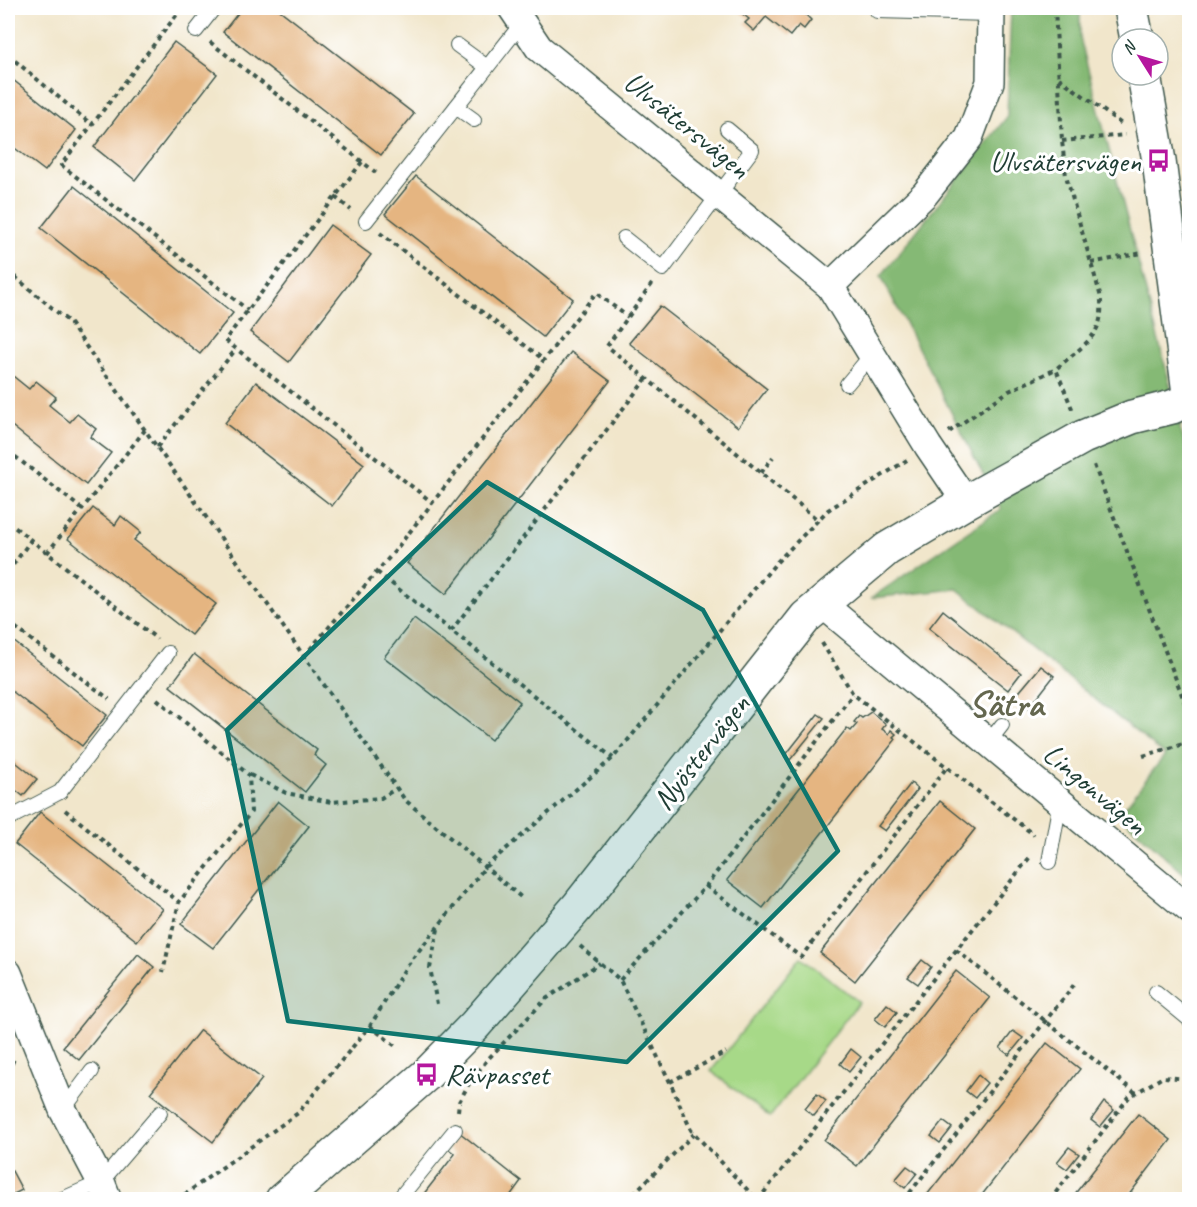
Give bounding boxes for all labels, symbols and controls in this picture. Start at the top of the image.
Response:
north arrow [1110,27,1170,87]
text: N [1118,36,1142,59]
street label: Ulvsätersvägen [616,63,758,188]
place label: Ulvsätersvägen [990,142,1141,180]
bus stop icon: Ulvsätersvägen [1146,148,1172,174]
district label: Sätra [969,681,1046,727]
street label: Nyöstervägen [644,686,758,818]
street label: Lingonvägen [1035,735,1155,844]
place label: Rävpasset [445,1055,552,1093]
bus stop icon: Rävpasset [414,1061,440,1087]

